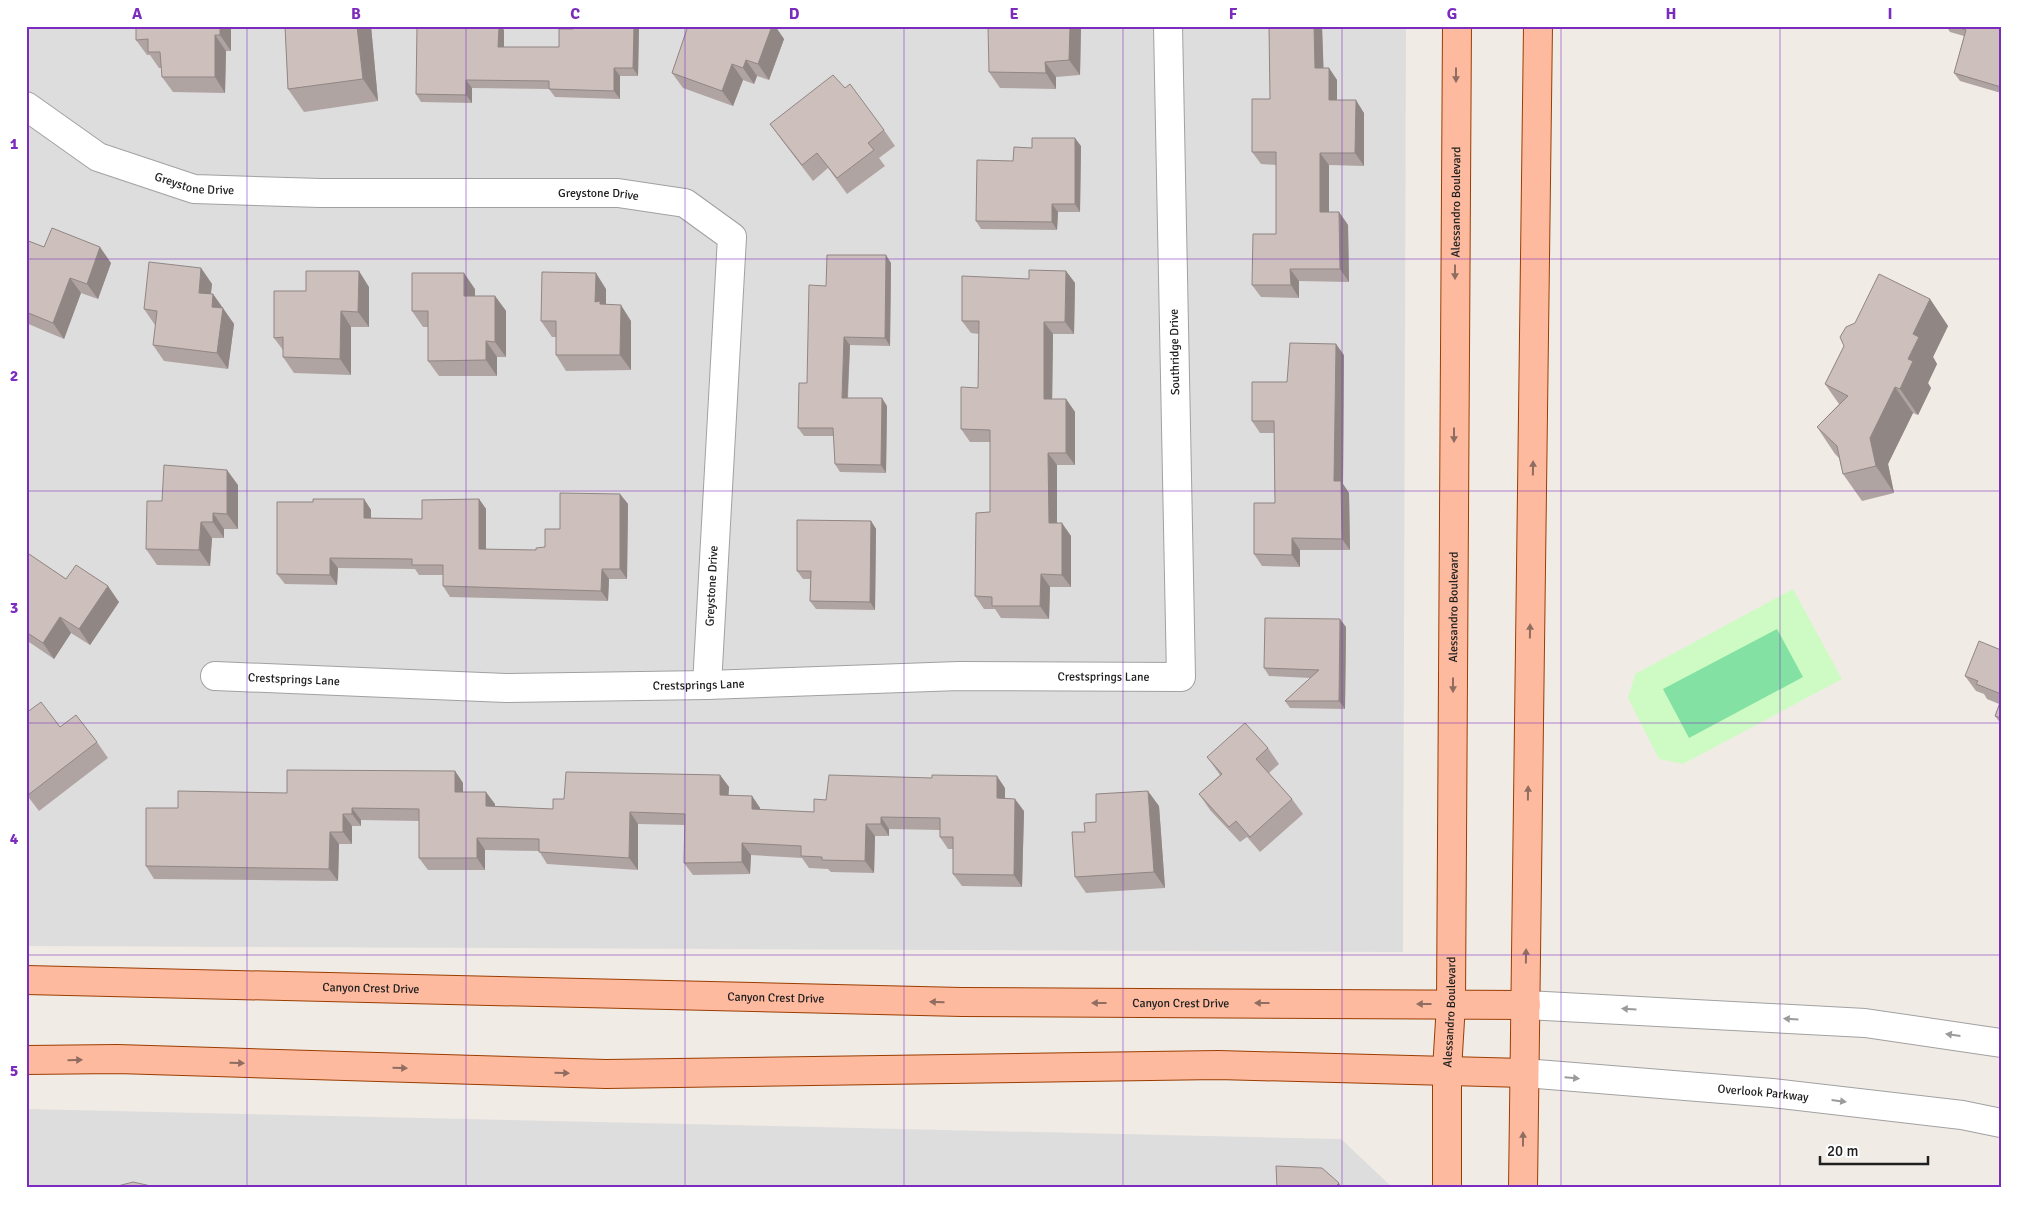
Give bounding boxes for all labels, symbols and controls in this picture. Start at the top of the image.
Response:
text: A [132,4,143,24]
text: B [351,4,361,24]
text: C [570,4,580,24]
text: D [789,4,800,24]
text: E [1009,4,1019,24]
text: F [1229,4,1238,24]
text: G [1447,4,1457,24]
text: H [1666,4,1676,24]
text: I [1887,4,1893,24]
one-way arrow [1452,67,1460,83]
text: 1 [10,134,19,154]
street label: Alessandro Boulevard [1448,147,1464,258]
street label: Greystone Drive [153,169,234,198]
street label: Greystone Drive [558,186,640,204]
one-way arrow [1451,265,1459,281]
street label: Southridge Drive [1167,309,1183,395]
text: 2 [10,366,18,386]
one-way arrow [1450,427,1458,443]
one-way arrow [1529,460,1537,476]
street label: Greystone Drive [702,545,722,627]
street label: Alessandro Boulevard [1446,552,1461,663]
text: 3 [10,598,18,618]
one-way arrow [1526,623,1534,639]
street label: Crestsprings Lane [1057,669,1150,684]
street label: Crestsprings Lane [248,670,340,689]
street label: Crestsprings Lane [653,676,745,693]
one-way arrow [1449,677,1457,693]
one-way arrow [1524,785,1532,801]
text: 4 [10,829,19,849]
one-way arrow [1522,948,1530,964]
street label: Alessandro Boulevard [1440,957,1459,1068]
street label: Canyon Crest Drive [322,979,420,997]
street label: Canyon Crest Drive [727,989,824,1006]
street label: Canyon Crest Drive [1132,995,1229,1011]
one-way arrow [929,997,945,1005]
one-way arrow [1091,999,1107,1007]
one-way arrow [1254,999,1270,1007]
one-way arrow [1416,1000,1432,1008]
one-way arrow [1621,1005,1637,1013]
one-way arrow [1783,1014,1799,1022]
one-way arrow [1944,1031,1960,1039]
one-way arrow [67,1056,83,1064]
one-way arrow [230,1059,246,1067]
text: 5 [10,1061,18,1081]
one-way arrow [392,1064,408,1072]
one-way arrow [555,1069,571,1077]
one-way arrow [1564,1074,1580,1082]
street label: Overlook Parkway [1717,1081,1810,1105]
one-way arrow [1831,1097,1847,1105]
one-way arrow [1520,1131,1528,1147]
scale bar [1820,1134,1927,1166]
text: 20 m [1827,1142,1858,1160]

